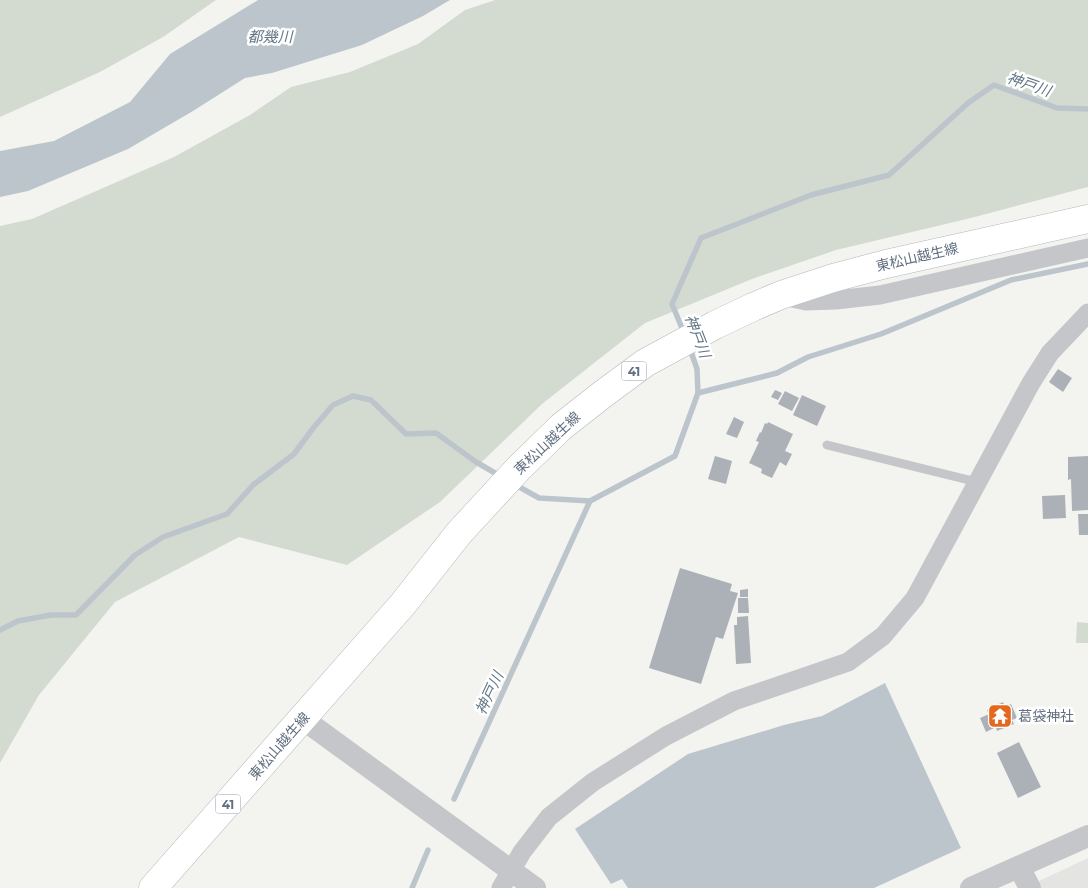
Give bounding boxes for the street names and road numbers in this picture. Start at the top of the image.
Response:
street label: 東松山越生線 [874,239,960,275]
road number: 41 [622,362,646,381]
street label: 東松山越生線 [510,408,584,478]
street label: 東松山越生線 [245,708,313,784]
road number: 41 [216,794,240,814]

